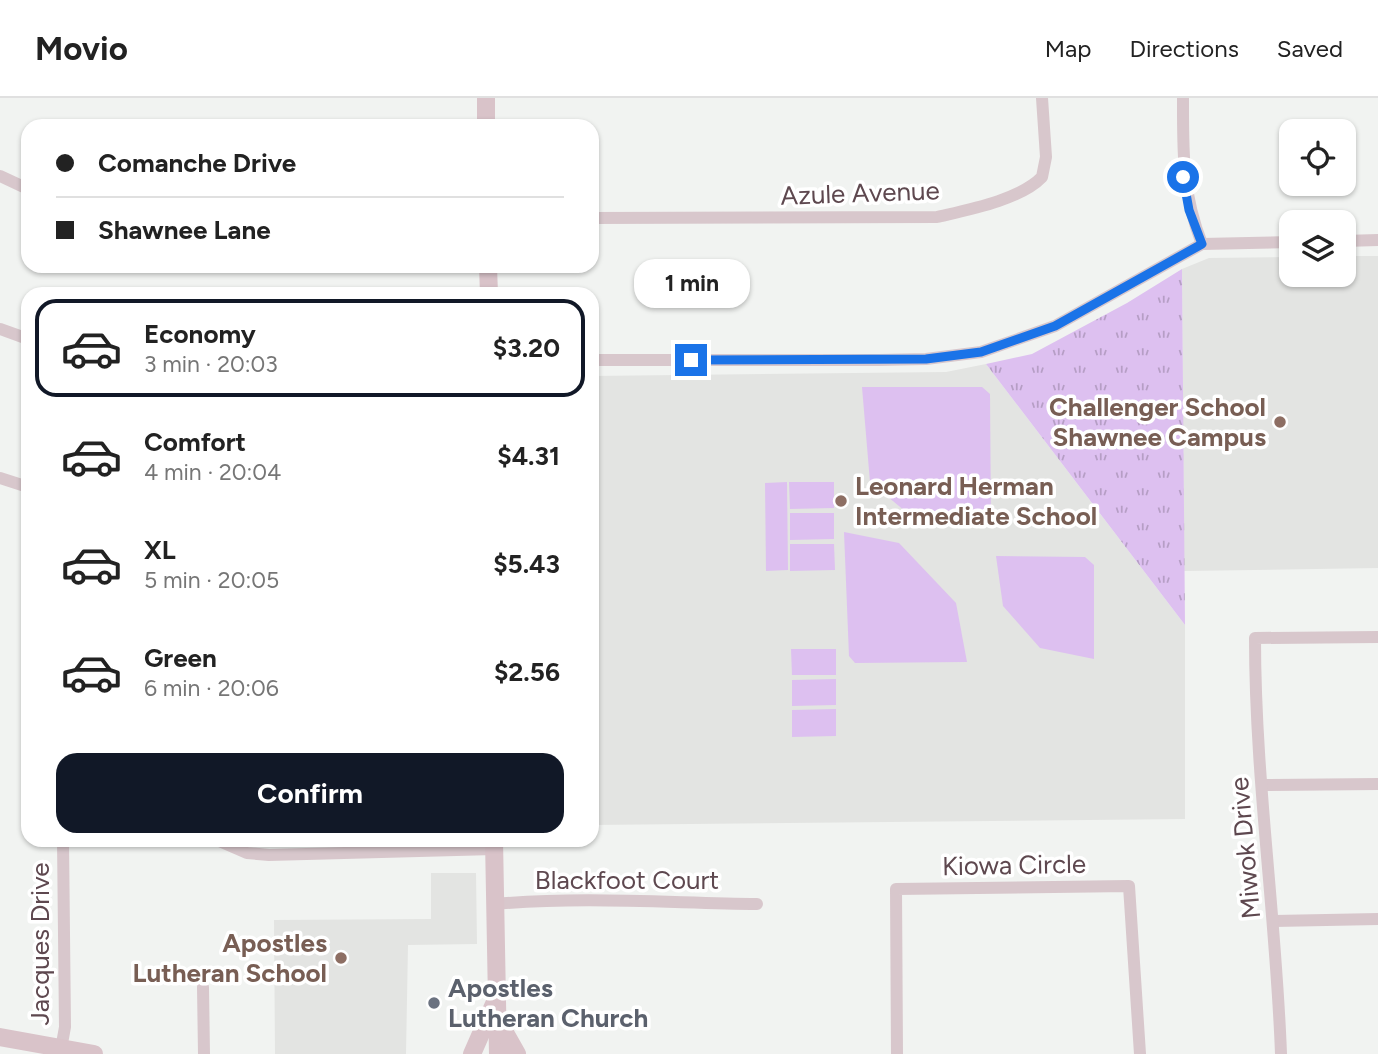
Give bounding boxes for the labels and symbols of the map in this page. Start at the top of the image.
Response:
route start [1167,161,1199,193]
street label: Azule Avenue [780,174,940,212]
callout: 1 min [633,258,749,308]
route end [675,344,707,376]
place label: Challenger School Shawnee Campus [1049,391,1266,453]
marker: Challenger School Shawnee Campus [1272,414,1288,430]
place label: Leonard Herman Intermediate School [855,470,1097,532]
marker: Leonard Herman Intermediate School [833,493,849,509]
street label: Miwok Drive [1223,776,1267,920]
street label: Kiowa Circle [942,848,1086,882]
street label: Jacques Drive [24,862,56,1026]
street label: Blackfoot Court [535,864,719,896]
place label: Apostles Lutheran School [133,927,327,989]
marker: Apostles Lutheran School [333,950,349,966]
place label: Apostles Lutheran Church [448,972,648,1034]
marker: Apostles Lutheran Church [426,995,442,1011]

